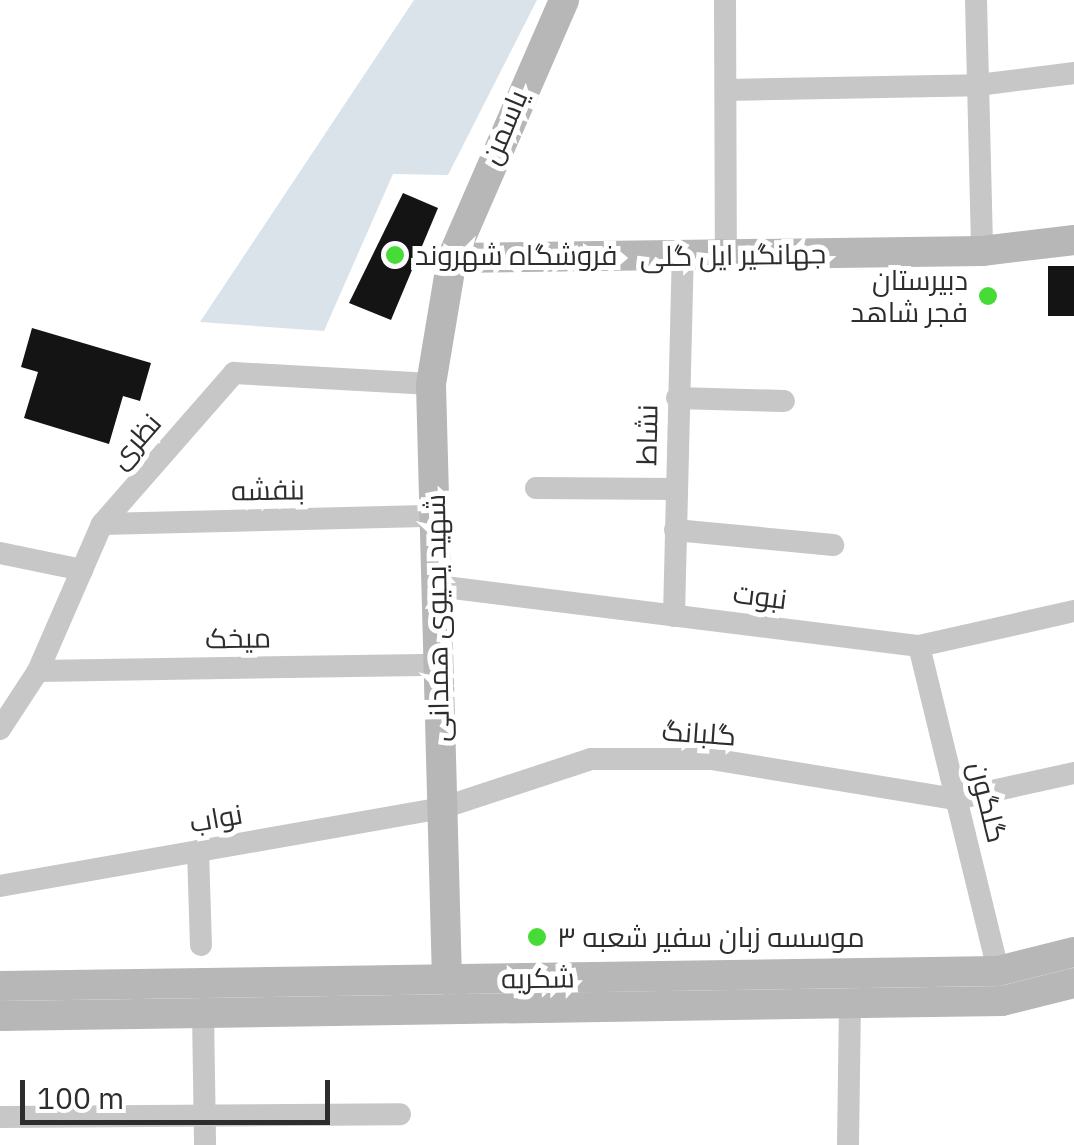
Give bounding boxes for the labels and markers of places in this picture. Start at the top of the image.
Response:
place label: فروشگاه شهروند [415,238,618,272]
marker: فروشگاه شهروند [384,244,406,266]
place label: دبیرستان فجر شاهد [850,263,968,329]
marker: دبیرستان فجر شاهد [977,285,999,307]
place label: موسسه زبان سفیر شعبه ۳ [557,920,865,954]
marker: موسسه زبان سفیر شعبه ۳ [526,926,548,948]

